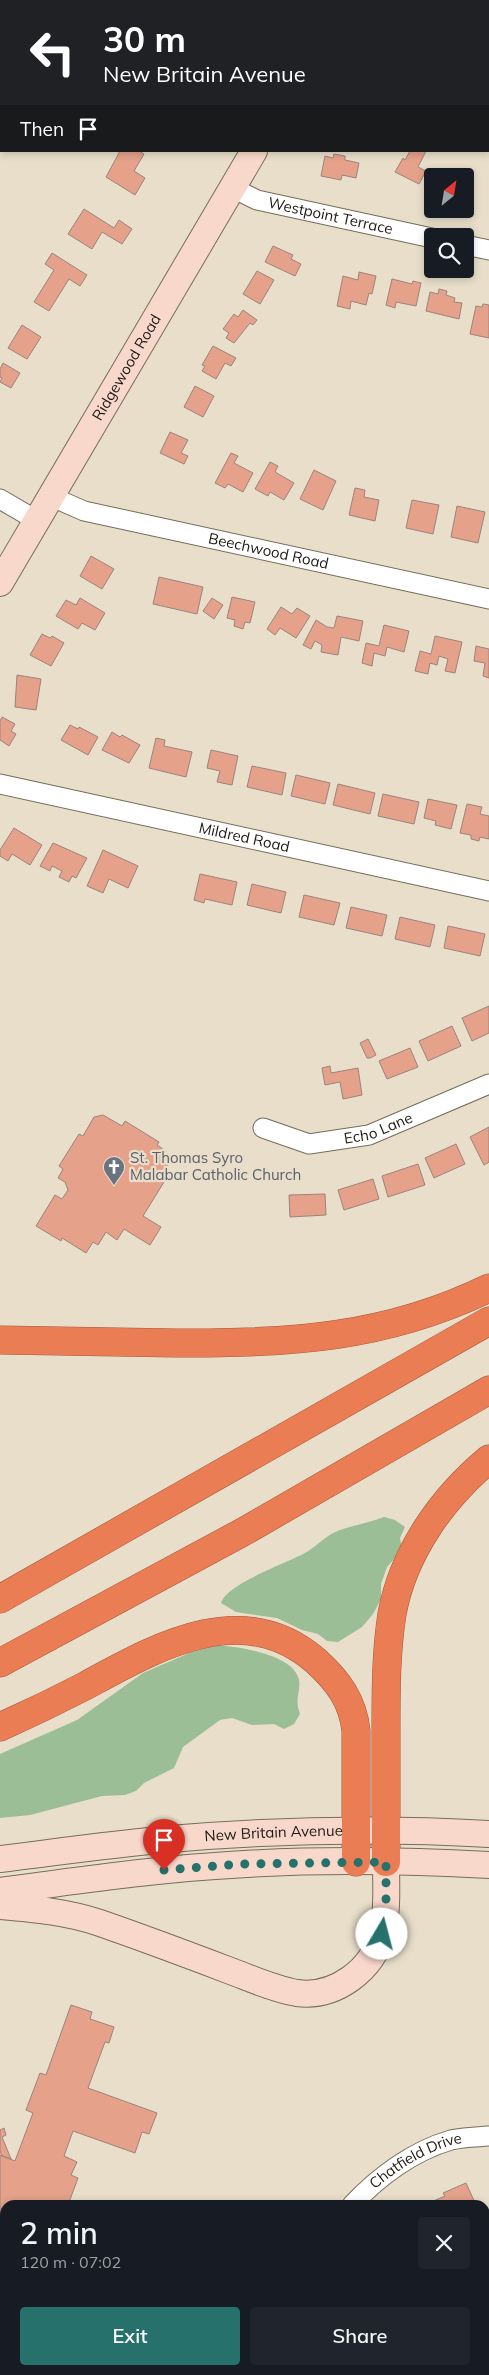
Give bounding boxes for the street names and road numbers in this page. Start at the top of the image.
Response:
street label: Westpoint Terrace [266,193,395,238]
street label: Ridgewood Road [88,311,165,424]
street label: Beechwood Road [207,528,331,573]
street label: Mildred Road [197,818,291,856]
street label: Echo Lane [343,1108,415,1148]
street label: New Britain Avenue [204,1821,343,1845]
street label: Chatfield Drive [365,2128,463,2193]

